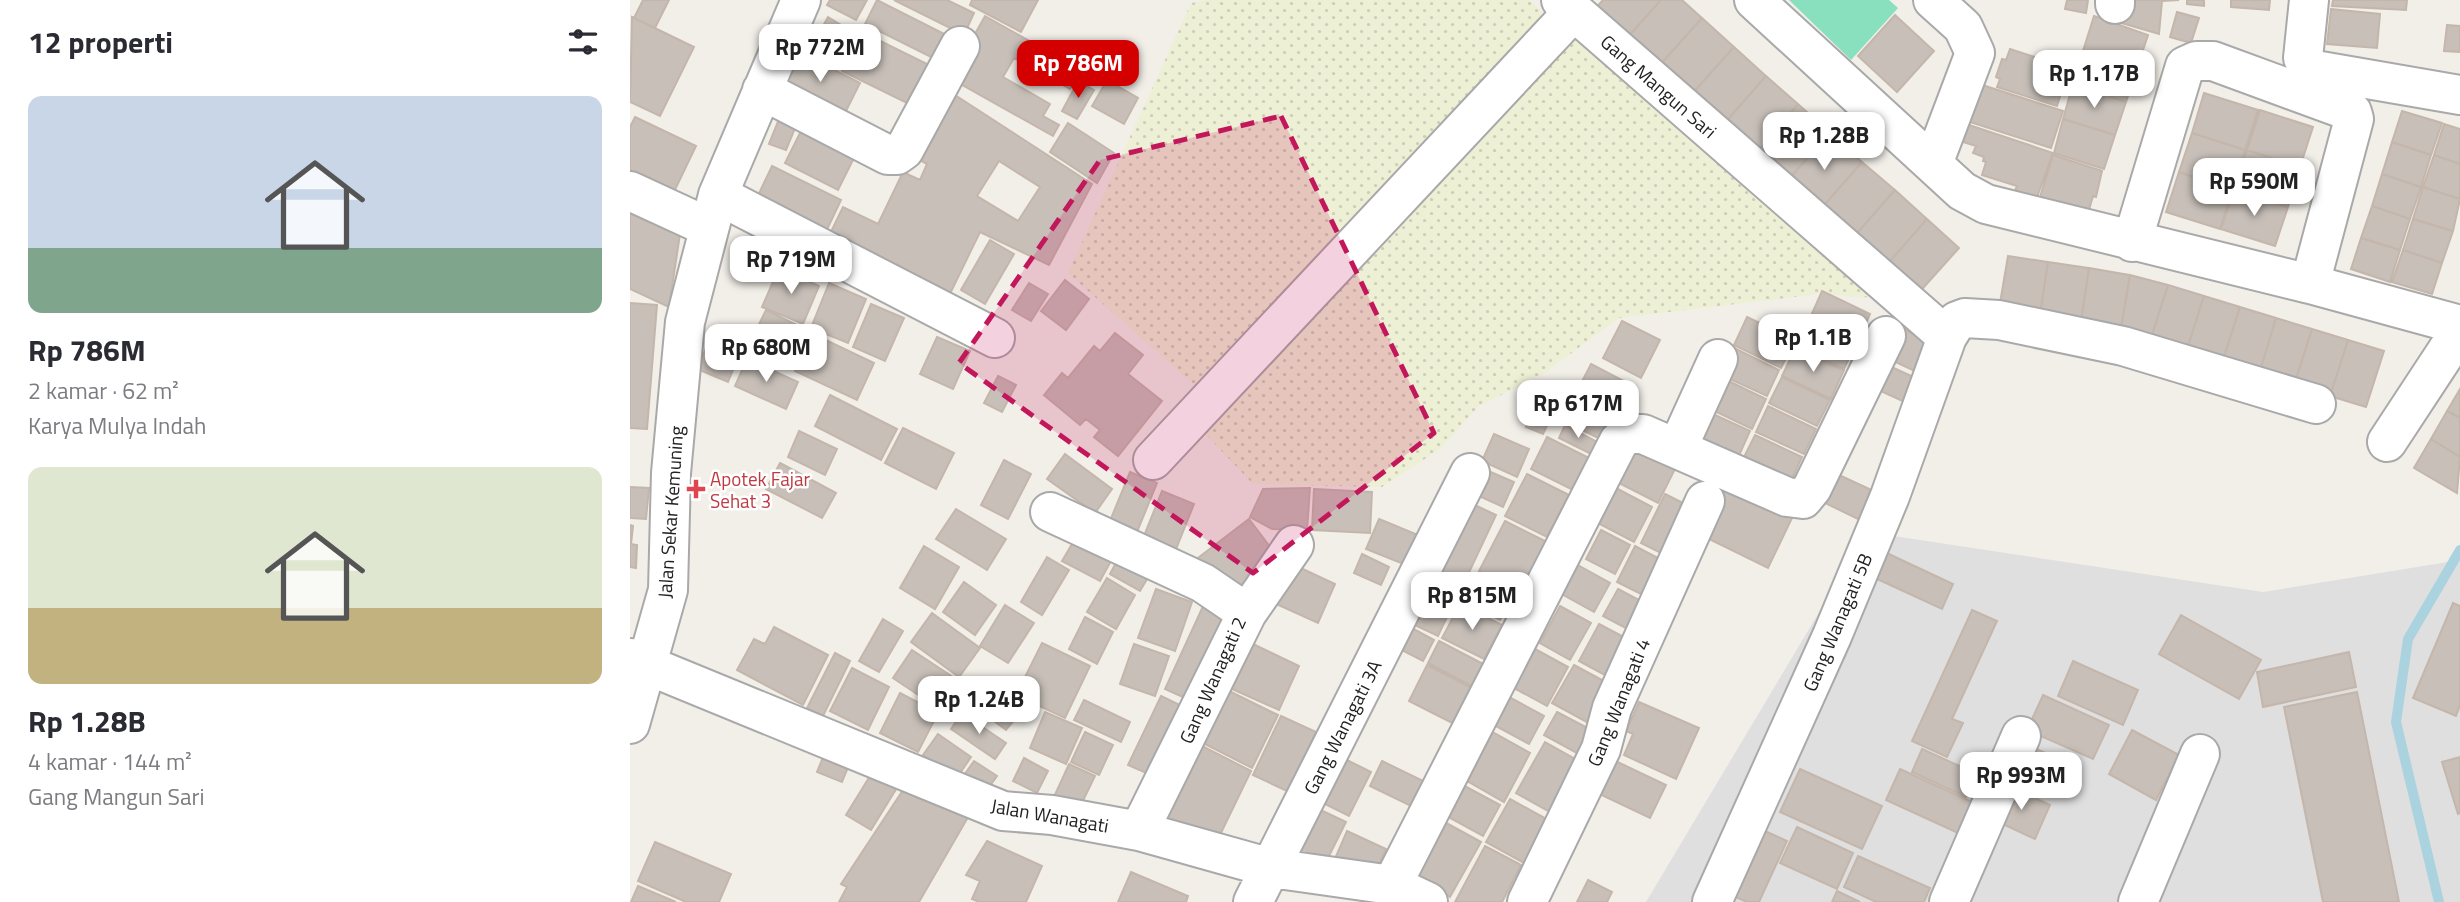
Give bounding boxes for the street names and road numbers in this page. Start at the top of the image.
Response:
street label: Gang Mangun Sari [1594,27,1724,145]
street label: Jalan Sekar Kemuning [650,425,691,599]
street label: Gang Wanagati 5B [1795,548,1879,696]
street label: Gang Wanagati 2 [1171,612,1253,748]
street label: Gang Wanagati 4 [1579,633,1657,771]
street label: Gang Wanagati 3A [1296,655,1388,799]
street label: Jalan Wanagati [989,790,1111,840]

